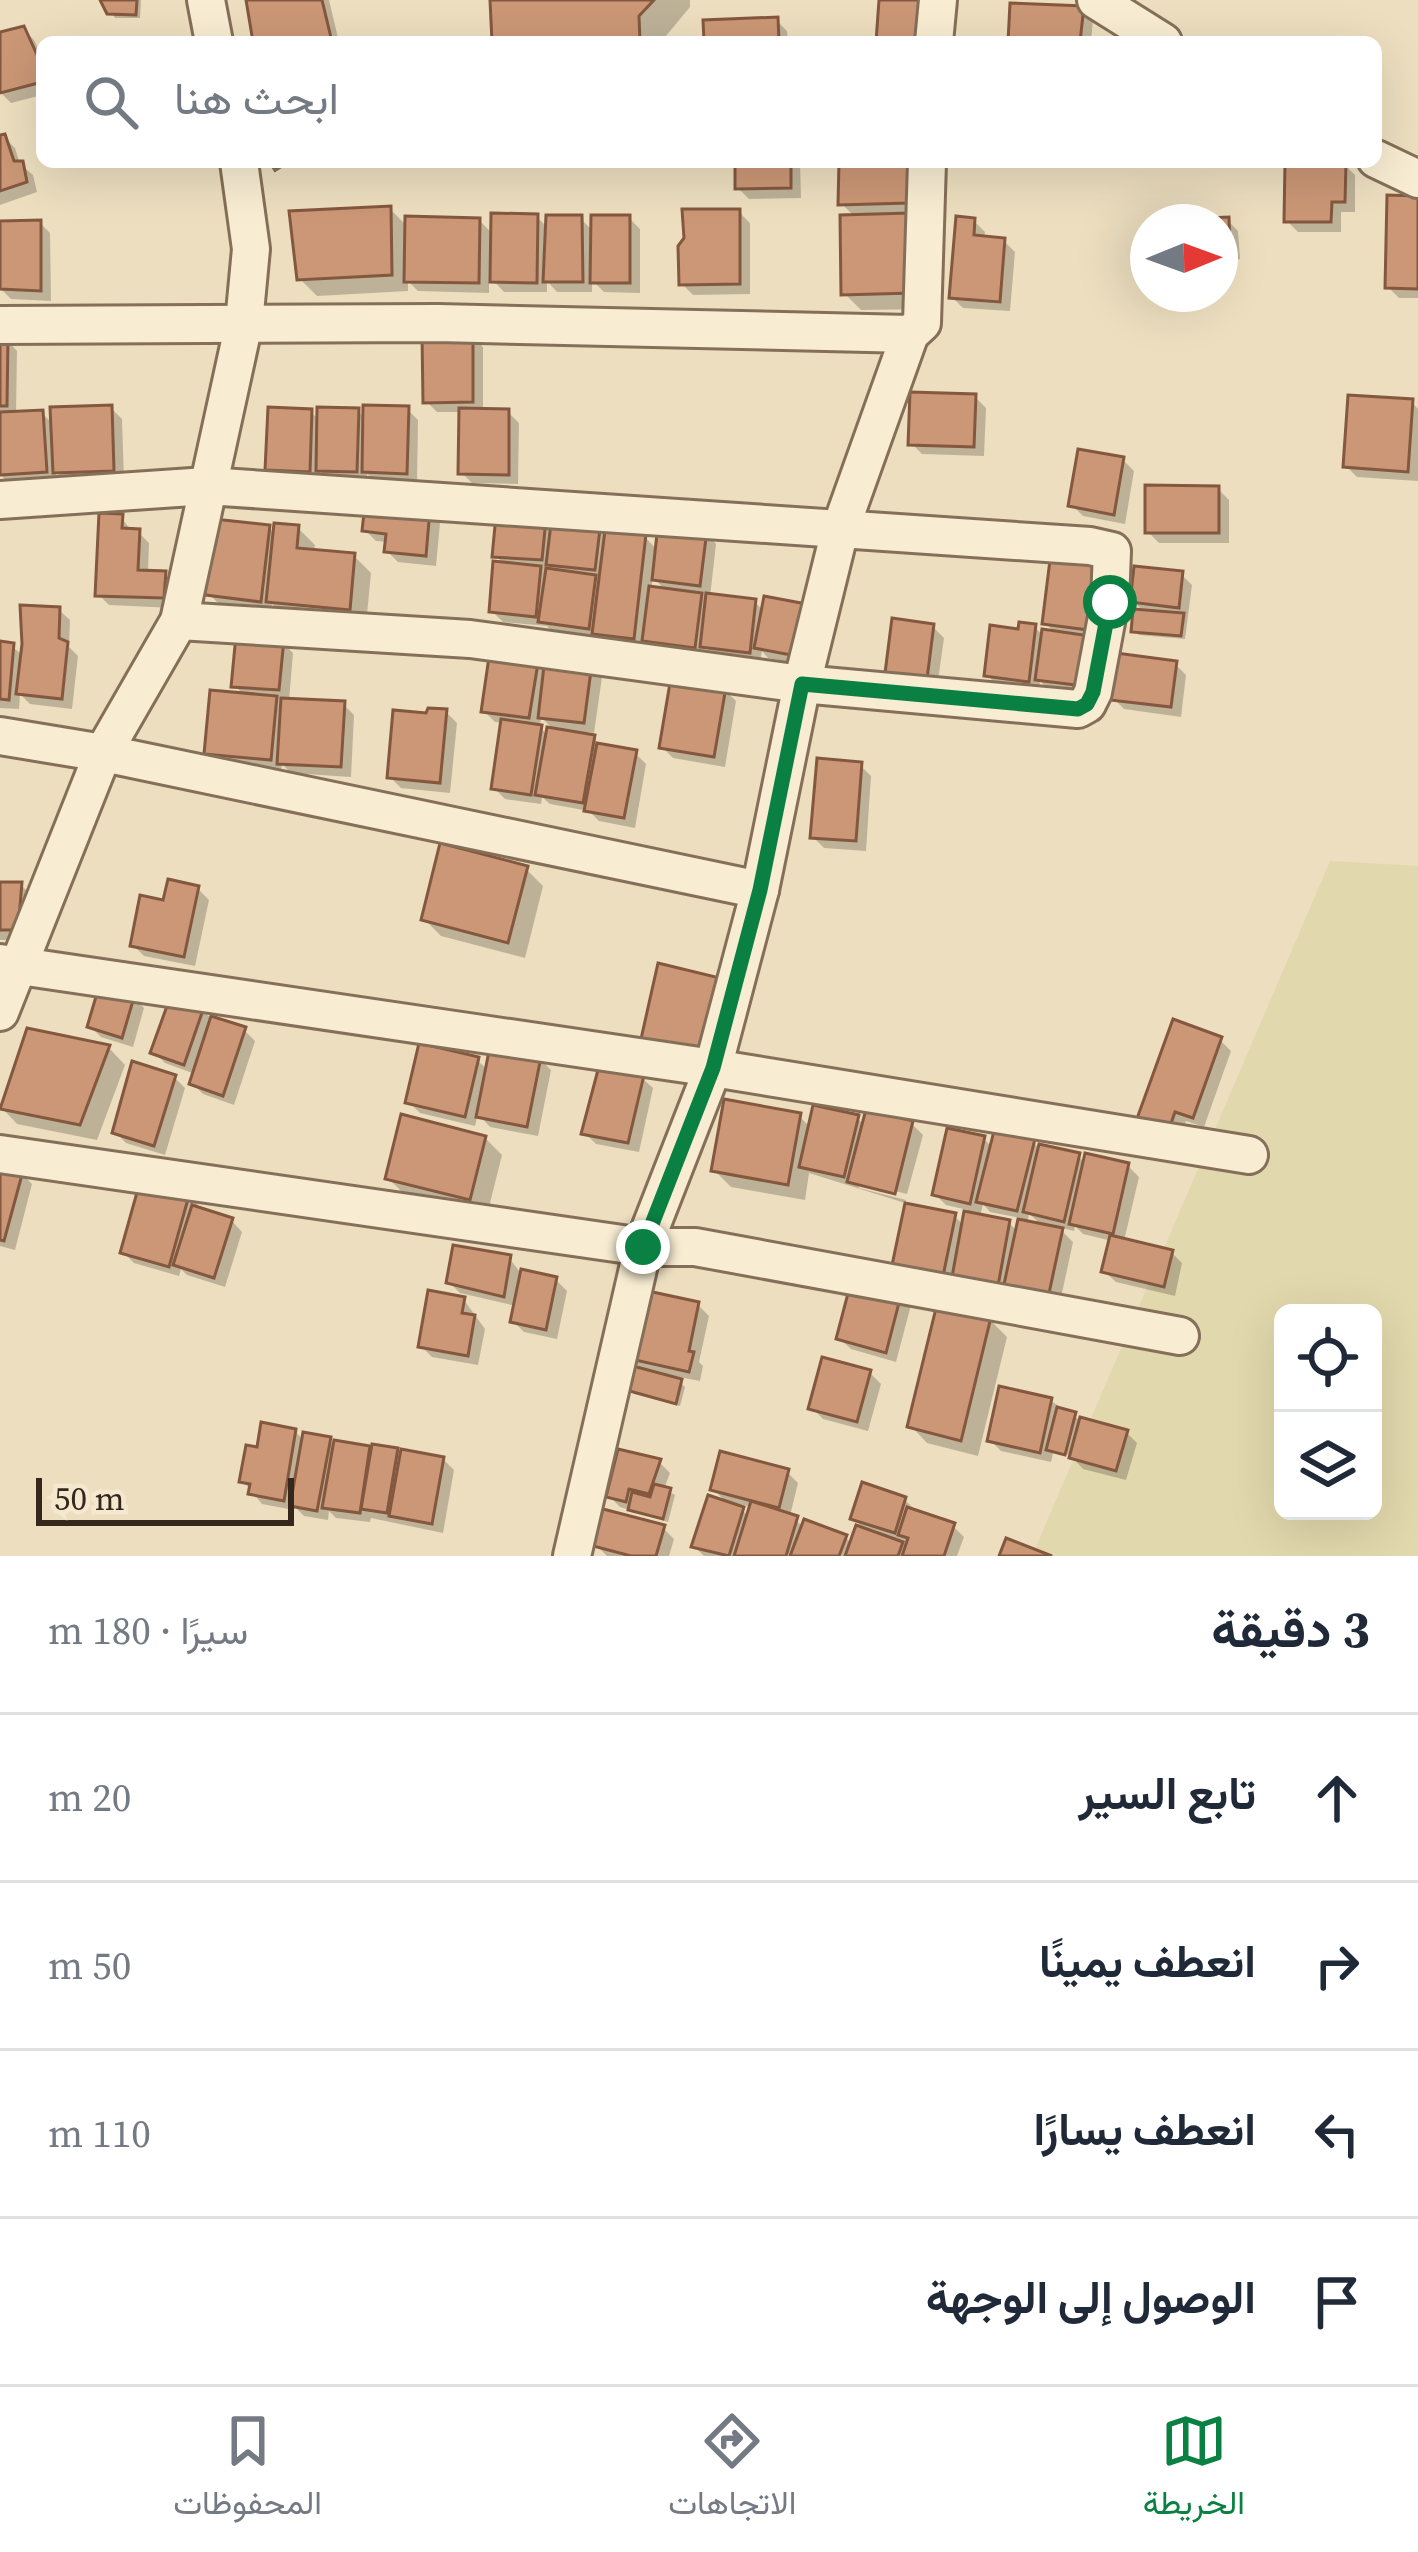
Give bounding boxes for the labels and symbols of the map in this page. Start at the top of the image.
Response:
north arrow [1130,204,1238,312]
route start [1083,575,1137,629]
route end [616,1220,670,1274]
scale bar [36,1472,294,1525]

